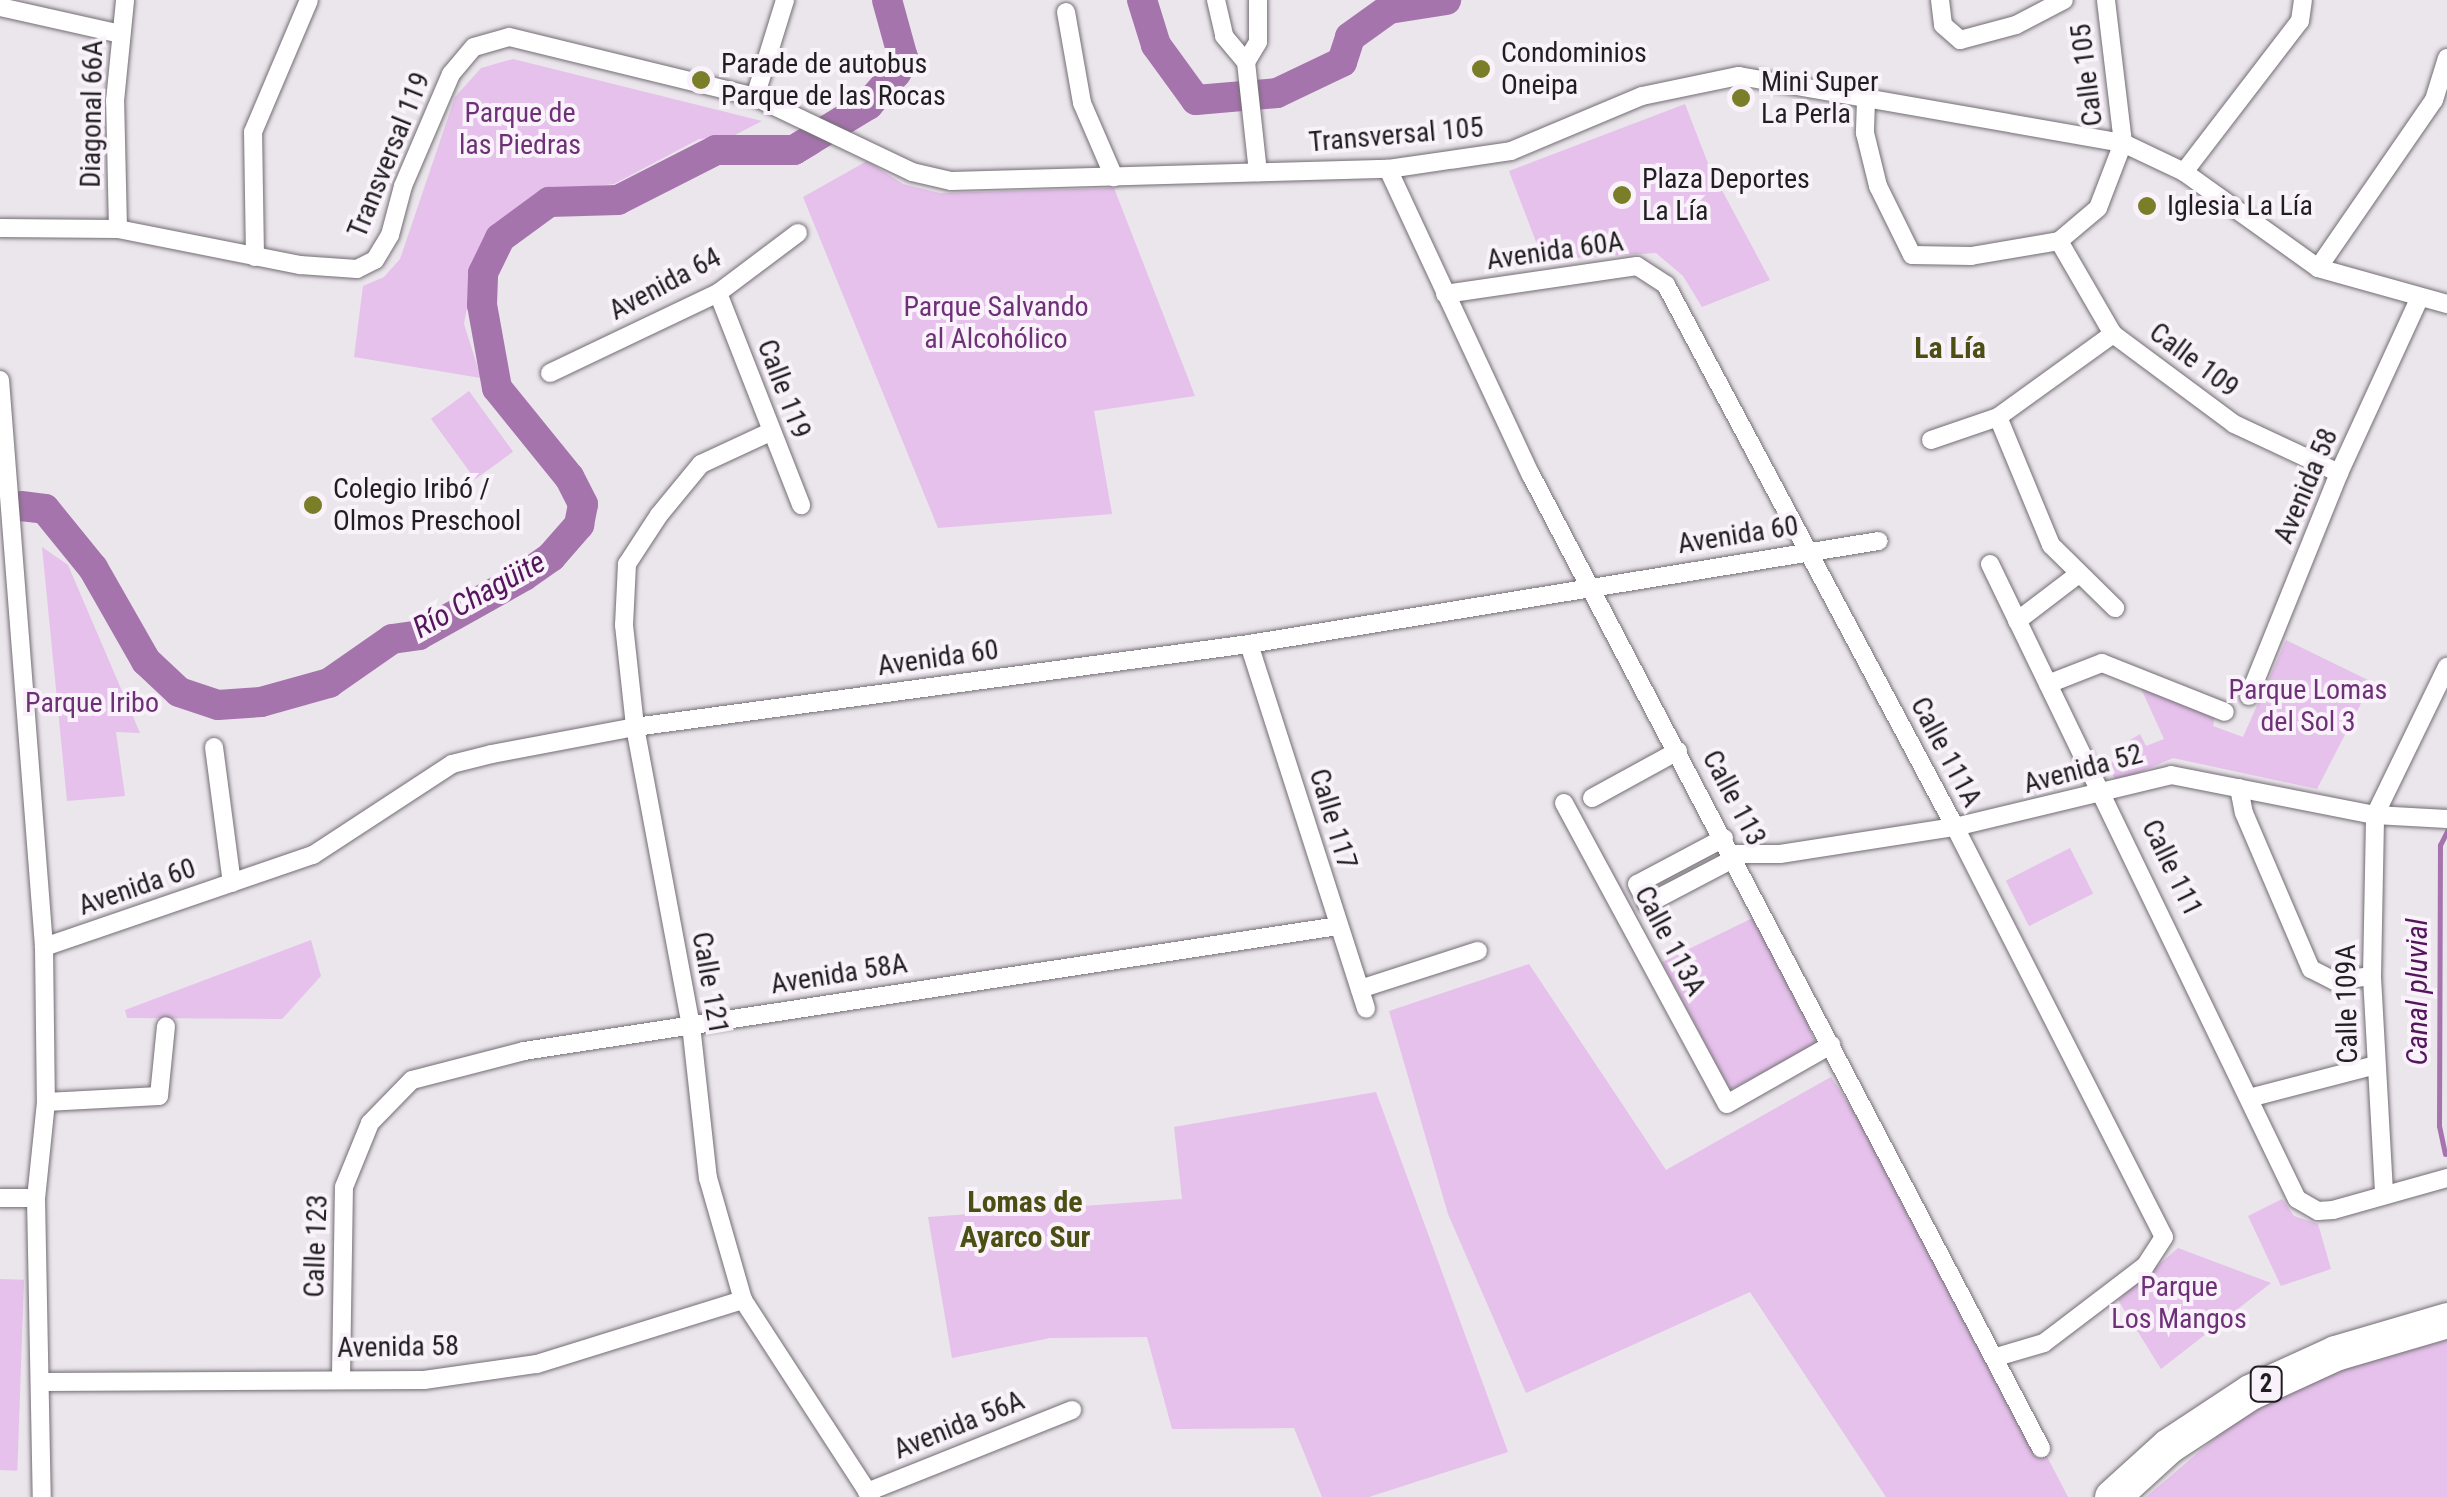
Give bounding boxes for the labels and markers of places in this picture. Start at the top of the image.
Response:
place label: Condominios Oneipa [1501,36,1647,102]
place label: Parade de autobus Parque de las Rocas [721,47,946,113]
marker: Condominios Oneipa [1470,58,1492,80]
place label: Mini Super La Perla [1761,65,1879,131]
marker: Parade de autobus Parque de las Rocas [690,69,712,91]
marker: Mini Super La Perla [1730,87,1752,109]
place label: Plaza Deportes La Lía [1642,162,1810,228]
marker: Plaza Deportes La Lía [1611,184,1633,206]
place label: Iglesia La Lía [2167,189,2313,223]
marker: Iglesia La Lía [2136,195,2158,217]
place label: Colegio Iribó / Olmos Preschool [333,472,521,538]
marker: Colegio Iribó / Olmos Preschool [302,494,324,516]

